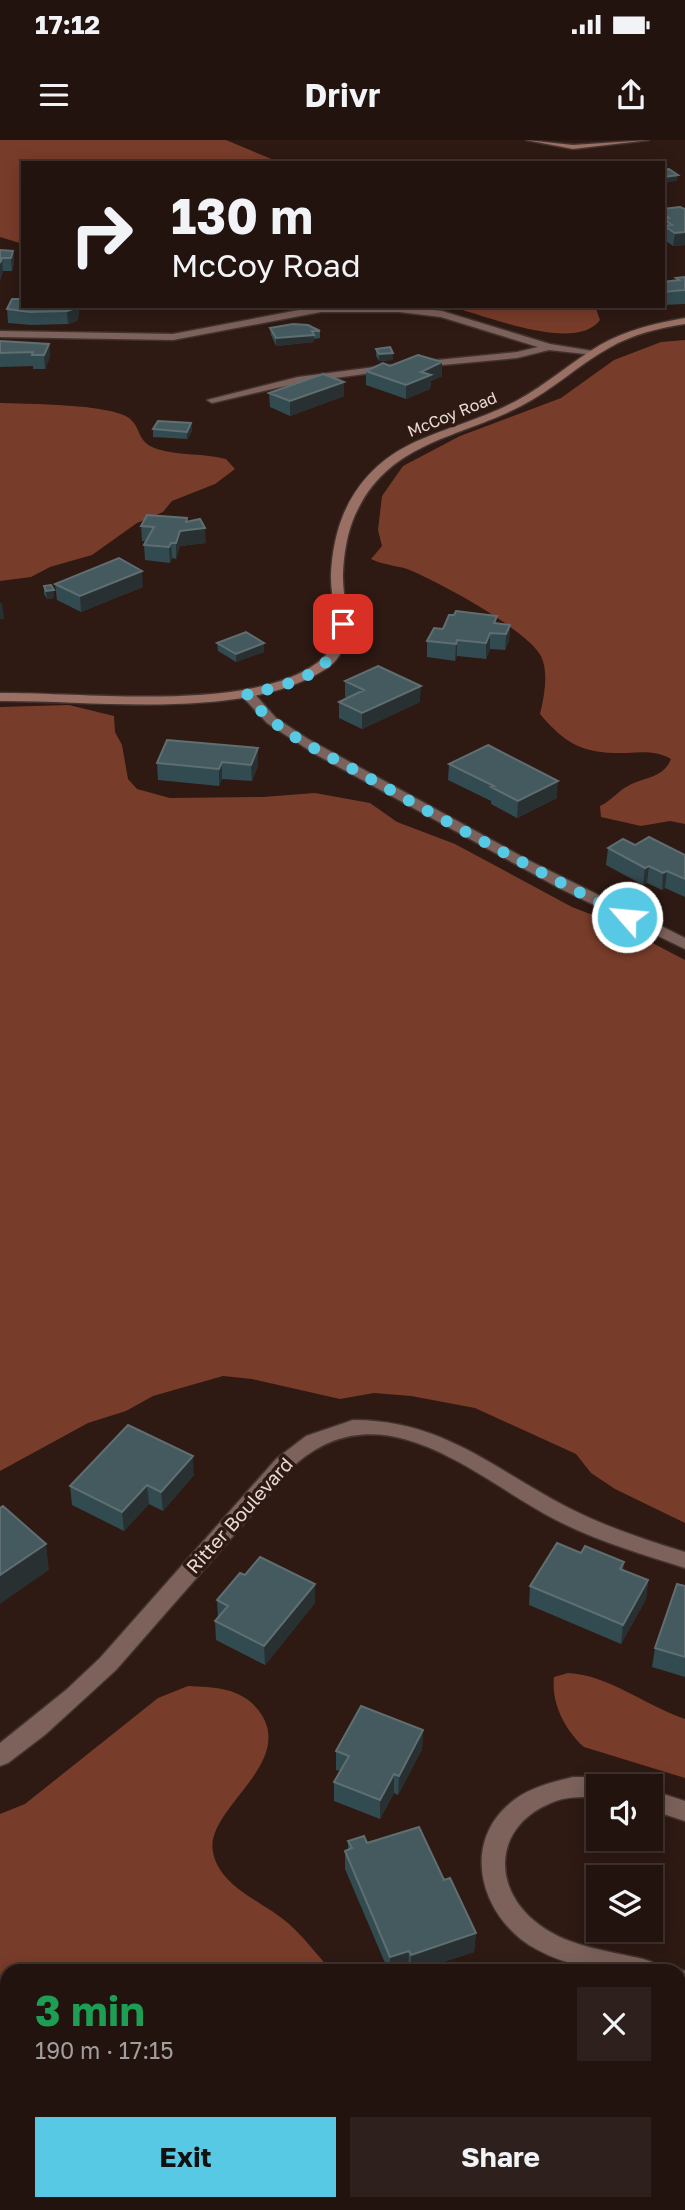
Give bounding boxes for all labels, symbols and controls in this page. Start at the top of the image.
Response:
text: 17:12 [35,9,100,40]
icon: menu [35,76,73,114]
text: Drivr [305,76,380,114]
icon: share [612,76,650,114]
text: 130 m [171,186,313,245]
icon: right [56,189,147,280]
text: McCoy Road [171,246,361,284]
street label: McCoy Road [404,387,500,441]
pin [313,594,373,654]
icon: arrive [324,605,362,643]
position arrow [590,880,664,954]
street label: Ritter Boulevard [181,1452,297,1578]
map controls [586,1774,663,1942]
button: sound [586,1774,663,1851]
button: layers [586,1865,663,1942]
text: 3 min [35,1985,145,2035]
button: close [577,1987,651,2061]
text: 190 m · 17:15 [35,2036,174,2064]
button: Exit [35,2117,336,2197]
button: Share [350,2117,651,2197]

